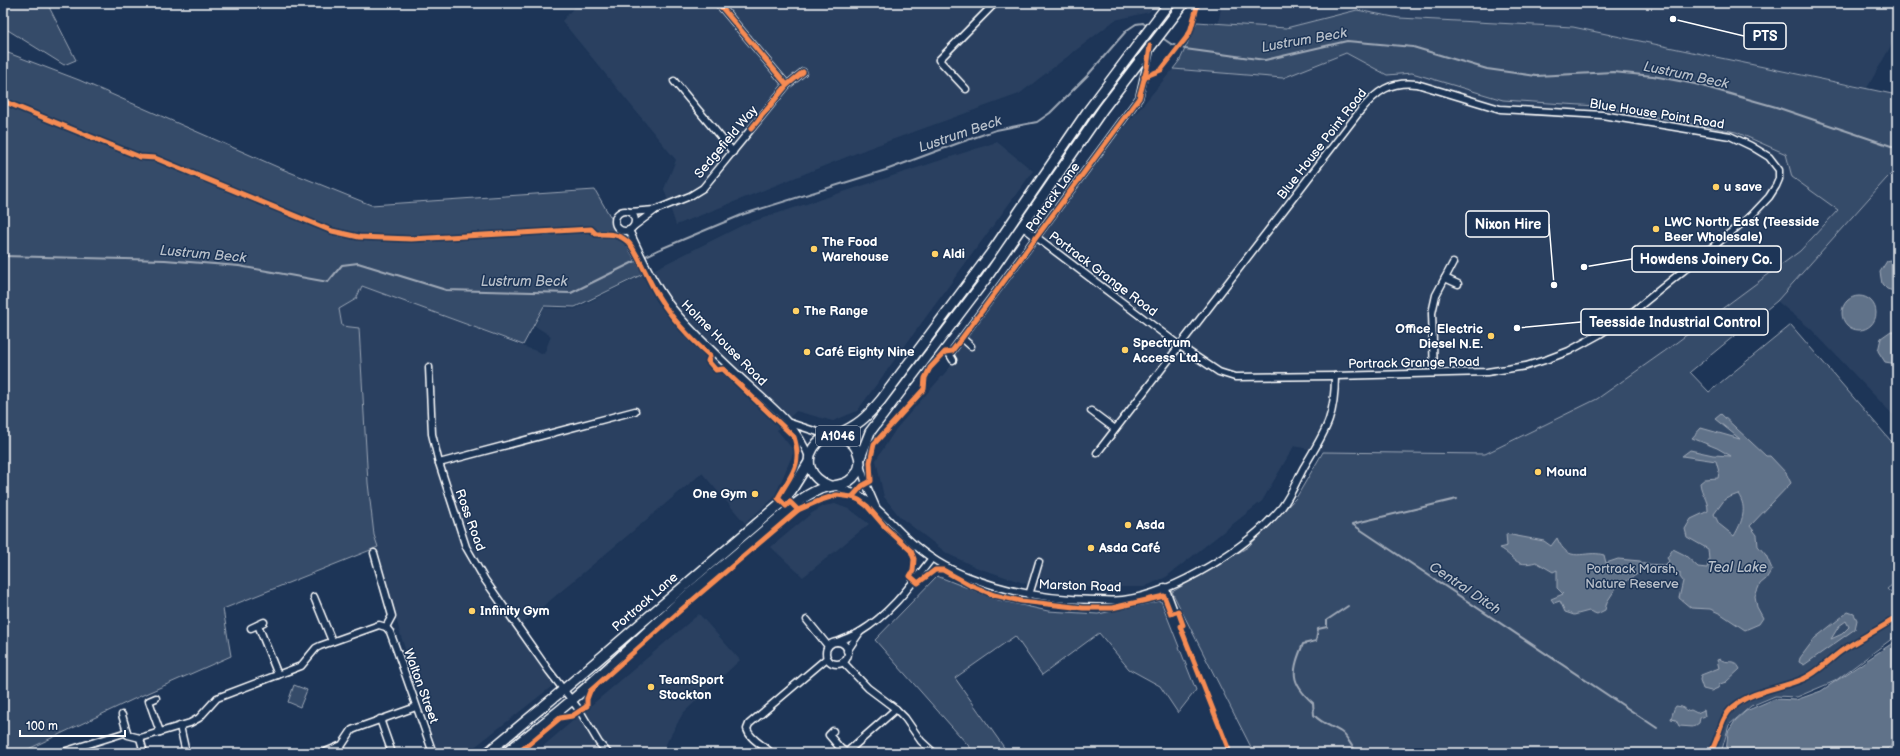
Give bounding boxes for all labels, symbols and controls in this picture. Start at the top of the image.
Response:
callout: PTS [1744,23,1786,49]
water label: Lustrum Beck [1260,24,1349,56]
text: PTS [1752,28,1778,45]
water label: Lustrum Beck [1642,58,1731,93]
street label: Blue House Point Road [1274,85,1370,203]
street label: Blue House Point Road [1588,95,1726,133]
street label: Sedgefield Way [691,102,761,182]
water label: Lustrum Beck [916,112,1005,156]
street label: Portrack Lane [1022,159,1084,235]
place label: u save [1724,179,1763,195]
marker: u save [1711,182,1721,192]
callout: Nixon Hire [1466,211,1549,237]
place label: LWC North East (Teesside Beer Wholesale) [1664,214,1820,245]
text: Nixon Hire [1475,216,1541,233]
marker: LWC North East (Teesside Beer Wholesale) [1651,224,1661,234]
street label: Portrack Grange Road [1046,228,1160,320]
place label: The Food Warehouse [822,234,889,265]
water label: Lustrum Beck [159,242,248,266]
marker: The Food Warehouse [809,244,819,254]
place label: Aldi [942,246,965,262]
callout: Howdens Joinery Co. [1632,246,1781,272]
marker: Aldi [930,249,940,259]
text: Howdens Joinery Co. [1640,251,1772,268]
water label: Lustrum Beck [481,273,568,290]
street label: Holme House Road [678,297,770,389]
place label: The Range [804,303,868,319]
marker: The Range [791,306,801,316]
callout: Teesside Industrial Control [1581,309,1768,335]
text: Teesside Industrial Control [1589,314,1761,331]
place label: Office, Electric Diesel N.E. [1395,321,1483,352]
marker: Office, Electric Diesel N.E. [1486,331,1496,341]
place label: Spectrum Access Ltd. [1132,335,1201,366]
place label: Café Eighty Nine [815,344,915,360]
marker: Spectrum Access Ltd. [1120,345,1130,355]
marker: Café Eighty Nine [802,347,812,357]
street label: Portrack Grange Road [1348,354,1480,372]
road number: A1046 [816,426,860,446]
place label: Mound [1546,464,1587,480]
marker: Mound [1533,467,1543,477]
place label: One Gym [693,486,747,502]
street label: Ross Road [451,487,489,553]
marker: One Gym [750,489,760,499]
place label: Asda [1135,517,1165,533]
marker: Asda [1123,520,1133,530]
place label: Asda Café [1098,540,1161,556]
marker: Asda Café [1086,543,1096,553]
water label: Central Ditch [1426,558,1504,618]
water label: Teal Lake [1707,559,1767,576]
park label: Portrack Marsh, Nature Reserve [1585,561,1679,592]
street label: Portrack Lane [609,569,681,635]
street label: Marston Road [1038,577,1122,595]
place label: Infinity Gym [480,603,550,619]
marker: Infinity Gym [467,606,477,616]
street label: Walton Street [400,646,442,726]
place label: TeamSport Stockton [659,672,724,703]
marker: TeamSport Stockton [646,682,656,692]
scale bar [20,712,125,738]
text: 100 m [26,719,58,734]

